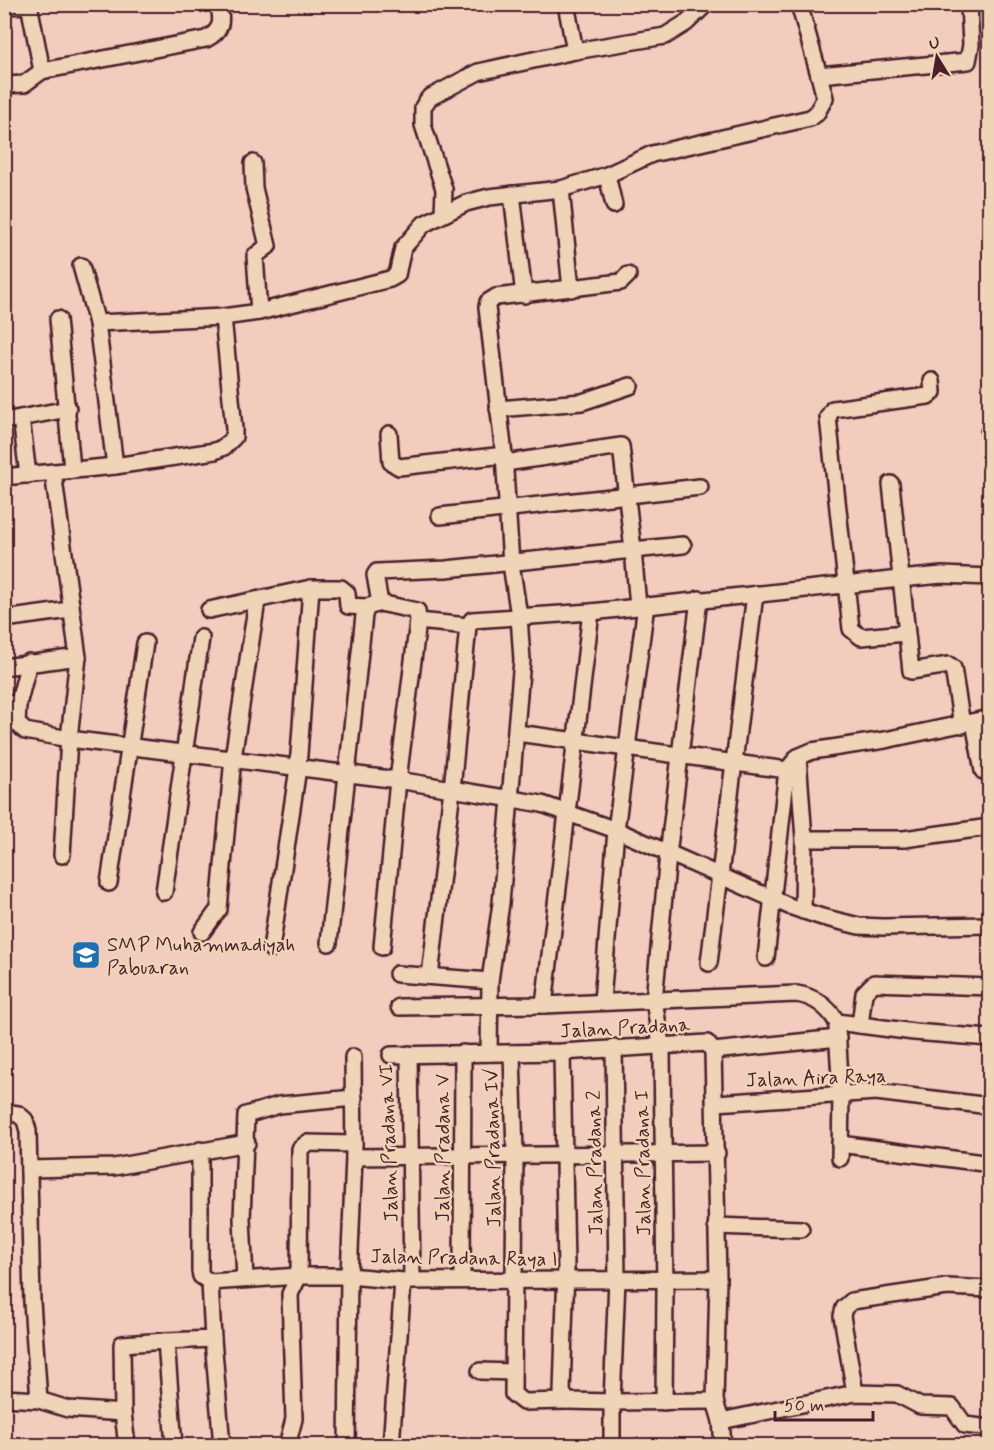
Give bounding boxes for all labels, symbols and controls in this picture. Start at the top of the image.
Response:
north arrow [907,27,967,87]
text: U [927,32,942,55]
place label: SMP Muhammadiyah Pabuaran [107,932,296,982]
school or university icon: SMP Muhammadiyah Pabuaran [70,939,102,971]
street label: Jalan Pradana [559,1012,692,1045]
street label: Jalan Pradana VI [373,1063,406,1223]
street label: Jalan Aira Raya [745,1063,887,1094]
street label: Jalan Pradana IV [479,1068,508,1228]
street label: Jalan Pradana V [430,1074,457,1222]
street label: Jalan Pradana 2 [581,1090,610,1236]
street label: Jalan Pradana I [629,1090,658,1236]
street label: Jalan Pradana Raya I [370,1243,558,1274]
scale bar [775,1384,872,1422]
text: 50 m [784,1394,824,1418]

